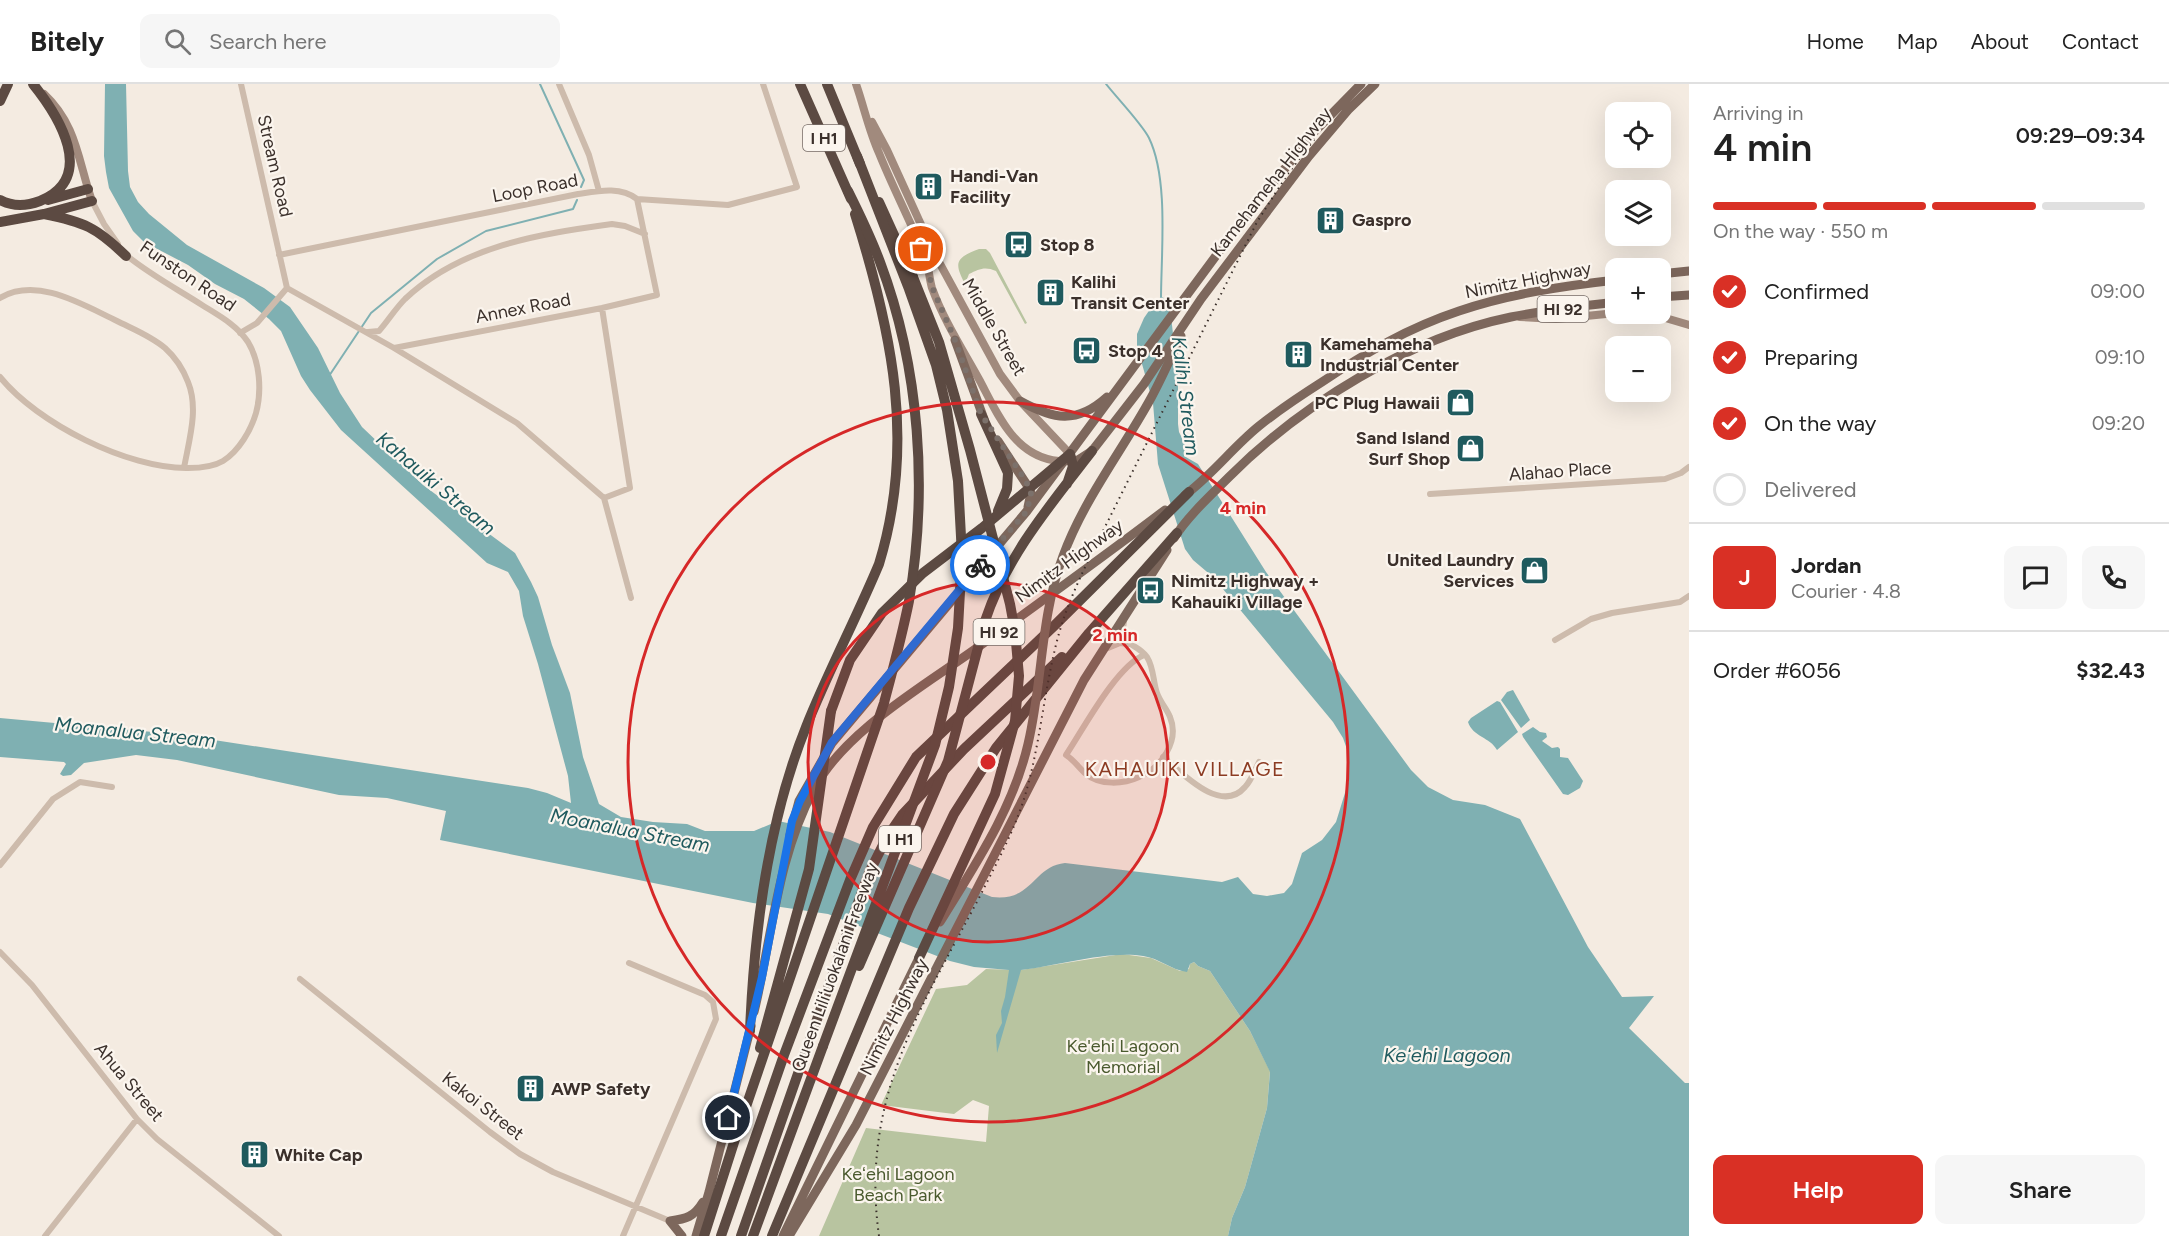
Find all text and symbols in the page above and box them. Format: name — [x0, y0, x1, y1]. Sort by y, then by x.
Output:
search box — [140, 14, 560, 68]
text: Bitely — [30, 24, 104, 58]
icon: search — [161, 25, 194, 58]
text: Search here — [209, 28, 327, 55]
text: Home — [1807, 29, 1864, 54]
text: Map — [1897, 29, 1938, 54]
text: About — [1971, 29, 2029, 54]
text: Contact — [2062, 29, 2139, 54]
text: Arriving in — [1713, 101, 1803, 125]
street label: Kamehameha Highway — [1206, 102, 1337, 261]
map controls — [1605, 102, 1671, 402]
button: locate — [1605, 102, 1671, 168]
street label: Stream Road — [253, 113, 297, 219]
text: 09:29–09:34 — [2016, 122, 2145, 149]
text: 4 min — [1713, 124, 1812, 171]
road number: I H1 — [803, 125, 845, 151]
place label: Handi-Van Facility — [950, 165, 1038, 208]
street label: Loop Road — [490, 169, 580, 207]
building icon: Handi-Van Facility — [913, 170, 945, 202]
button: layers — [1605, 180, 1671, 246]
building icon: Gaspro — [1315, 204, 1347, 236]
place label: Gaspro — [1352, 209, 1411, 231]
text: On the way · 550 m — [1713, 219, 1888, 243]
pin — [895, 223, 946, 274]
bus stop icon: Stop 8 — [1003, 229, 1035, 261]
icon: bag — [904, 232, 937, 265]
place label: Stop 8 — [1040, 234, 1095, 256]
street label: Funston Road — [136, 236, 240, 316]
street label: Nimitz Highway — [1463, 257, 1594, 303]
button: + — [1605, 258, 1671, 324]
place label: Kalihi Transit Center — [1071, 271, 1189, 314]
street label: Middle Street — [957, 274, 1031, 380]
icon: check — [1713, 275, 1746, 308]
building icon: Kalihi Transit Center — [1034, 276, 1066, 308]
text: Confirmed — [1764, 278, 1869, 305]
text: 09:00 — [2090, 279, 2145, 303]
street label: Annex Road — [474, 288, 572, 328]
road number: HI 92 — [1538, 296, 1588, 322]
place label: Kamehameha Industrial Center — [1320, 333, 1459, 376]
bus stop icon: Stop 4 — [1071, 335, 1103, 367]
water label: Kalihi Stream — [1167, 335, 1205, 457]
button: − — [1605, 336, 1671, 402]
building icon: Kamehameha Industrial Center — [1283, 338, 1315, 370]
place label: Stop 4 — [1108, 340, 1163, 362]
icon: check — [1713, 341, 1746, 374]
text: Preparing — [1764, 344, 1858, 371]
text: 09:10 — [2095, 345, 2145, 369]
shop icon: PC Plug Hawaii — [1445, 387, 1477, 419]
place label: PC Plug Hawaii — [1315, 392, 1440, 414]
icon: check — [1713, 407, 1746, 440]
text: On the way — [1764, 410, 1876, 437]
text: 09:20 — [2092, 411, 2145, 435]
water label: Kahauiki Stream — [371, 426, 501, 540]
place label: Sand Island Surf Shop — [1356, 427, 1450, 470]
shop icon: Sand Island Surf Shop — [1455, 432, 1487, 464]
street label: Alahao Place — [1508, 456, 1612, 486]
text: Delivered — [1764, 476, 1857, 503]
text: 4 min — [1220, 497, 1266, 519]
street label: Nimitz Highway — [1011, 514, 1128, 608]
courier — [950, 535, 1010, 595]
button: chat — [2004, 546, 2067, 609]
button: phone — [2082, 546, 2145, 609]
icon: bike — [964, 549, 997, 582]
place label: United Laundry Services — [1387, 549, 1515, 592]
text: Jordan — [1791, 552, 1862, 579]
shop icon: United Laundry Services — [1519, 554, 1551, 586]
text: J — [1738, 564, 1751, 591]
place label: Nimitz Highway + Kahauiki Village — [1171, 570, 1319, 613]
bus stop icon: Nimitz Highway + Kahauiki Village — [1134, 575, 1166, 607]
text: Courier · 4.8 — [1791, 579, 1901, 603]
road number: HI 92 — [974, 619, 1024, 645]
text: 2 min — [1092, 624, 1138, 646]
text: Order #6056 — [1713, 657, 1841, 684]
text: $32.43 — [2076, 657, 2145, 684]
water label: Moanalua Stream — [53, 712, 217, 752]
centre of rings — [978, 752, 998, 772]
district label: KAHAUIKI VILLAGE — [1085, 757, 1285, 781]
water label: Moanalua Stream — [548, 803, 712, 857]
road number: I H1 — [879, 826, 921, 852]
street label: Queen Liliʻuokalani Freeway — [787, 859, 883, 1075]
street label: Nimitz Highway — [855, 954, 933, 1079]
park label: Ke'ehi Lagoon Memorial — [1067, 1035, 1179, 1078]
street label: Ahua Street — [90, 1038, 168, 1126]
water label: Keʻehi Lagoon — [1383, 1043, 1511, 1067]
street label: Kakoi Street — [438, 1067, 529, 1145]
building icon: AWP Safety — [514, 1073, 546, 1105]
place label: AWP Safety — [551, 1078, 651, 1100]
pin — [702, 1092, 753, 1143]
icon: home — [711, 1101, 744, 1134]
building icon: White Cap — [238, 1139, 270, 1171]
place label: White Cap — [275, 1144, 363, 1166]
button: Help — [1713, 1155, 1923, 1224]
button: Share — [1935, 1155, 2145, 1224]
park label: Keʻehi Lagoon Beach Park — [841, 1163, 955, 1206]

